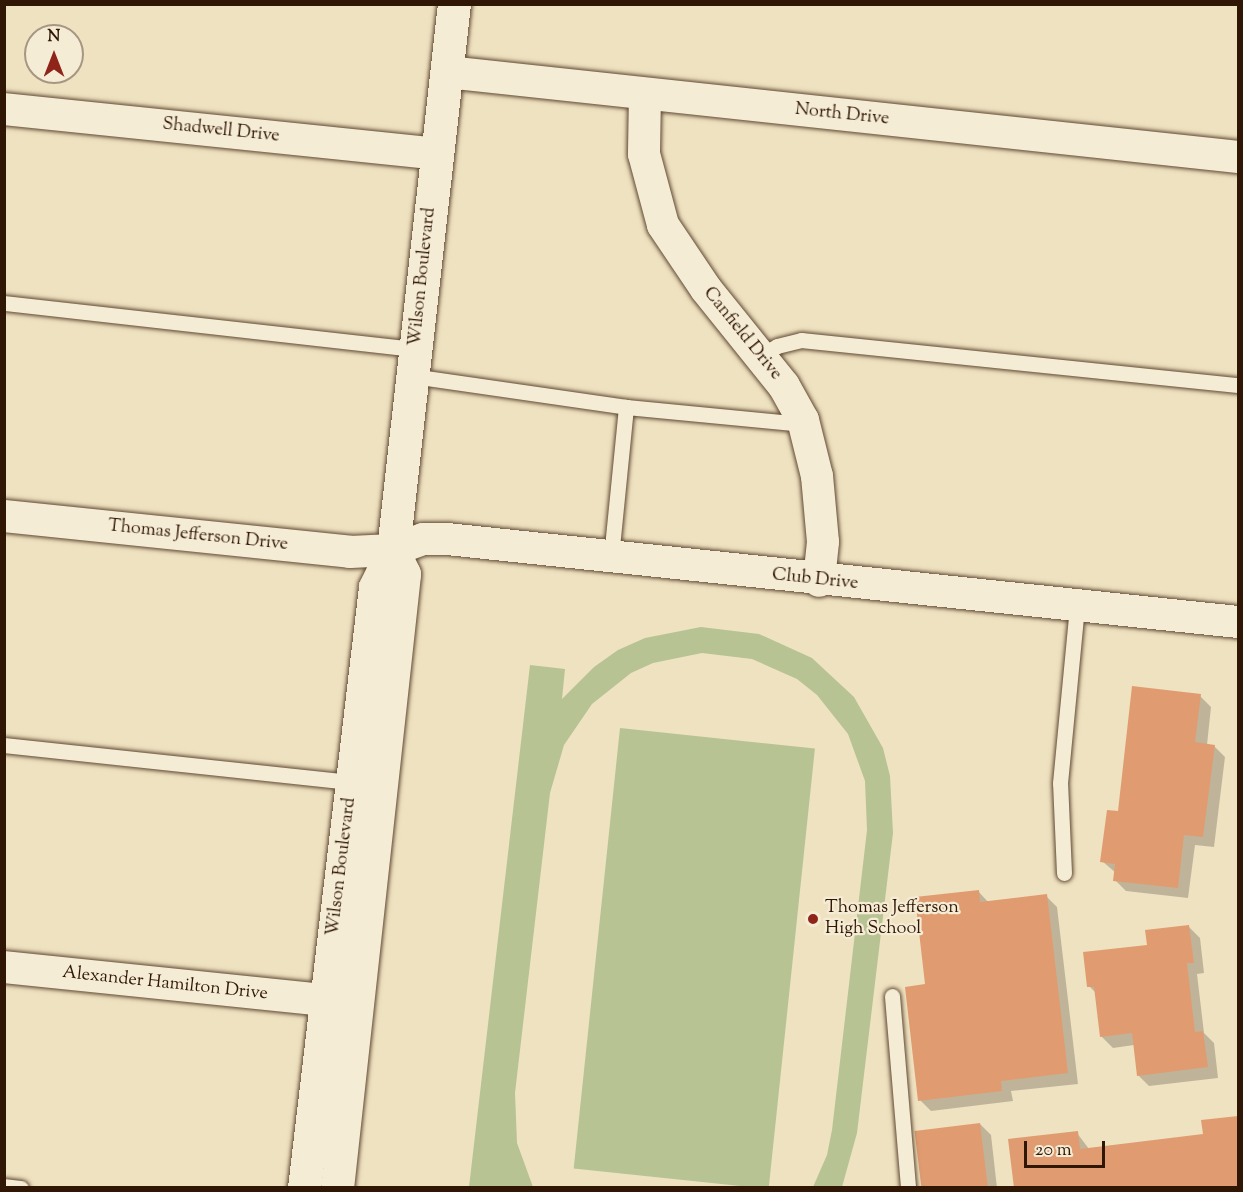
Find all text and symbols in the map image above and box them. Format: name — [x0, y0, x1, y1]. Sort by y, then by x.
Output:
north arrow — [24, 24, 84, 84]
text: N — [48, 26, 60, 49]
street label: North Drive — [794, 99, 890, 131]
street label: Shadwell Drive — [161, 114, 281, 148]
street label: Wilson Boulevard — [405, 207, 441, 347]
street label: Canfield Drive — [698, 283, 786, 385]
street label: Thomas Jefferson Drive — [107, 516, 289, 556]
street label: Club Drive — [771, 565, 859, 595]
street label: Wilson Boulevard — [323, 797, 361, 937]
place label: Thomas Jefferson High School — [825, 898, 959, 940]
marker: Thomas Jefferson High School — [806, 912, 820, 926]
street label: Alexander Hamilton Drive — [61, 962, 269, 1006]
scale bar — [1027, 1129, 1108, 1167]
text: 20 m — [1035, 1138, 1072, 1164]

